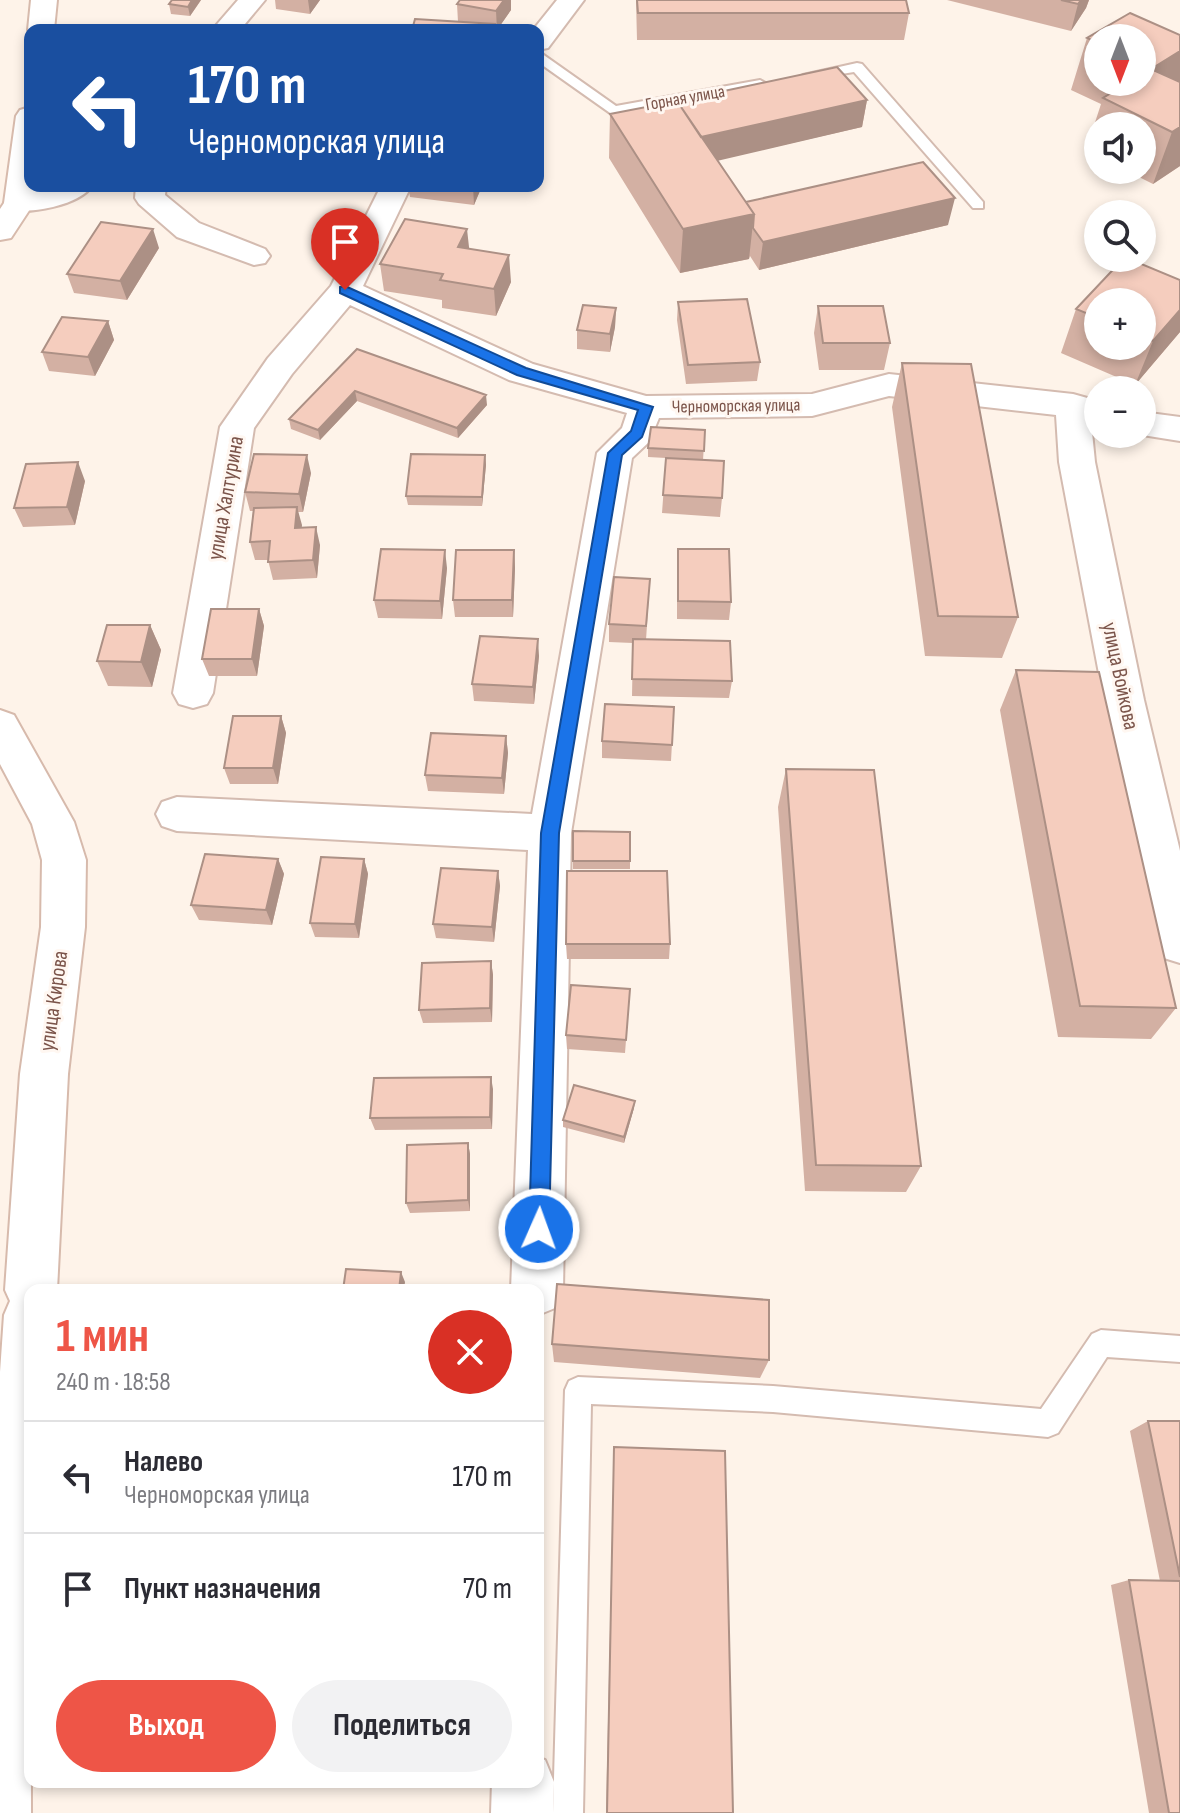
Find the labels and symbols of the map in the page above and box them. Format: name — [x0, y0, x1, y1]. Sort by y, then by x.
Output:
north arrow — [1084, 24, 1156, 96]
street label: Горная улица — [644, 81, 726, 115]
pin — [311, 208, 379, 290]
street label: Черноморская улица — [672, 394, 800, 418]
street label: улица Халтурина — [202, 434, 250, 562]
street label: улица Войкова — [1095, 620, 1145, 732]
street label: улица Кирова — [34, 949, 74, 1053]
position arrow — [497, 1187, 581, 1271]

